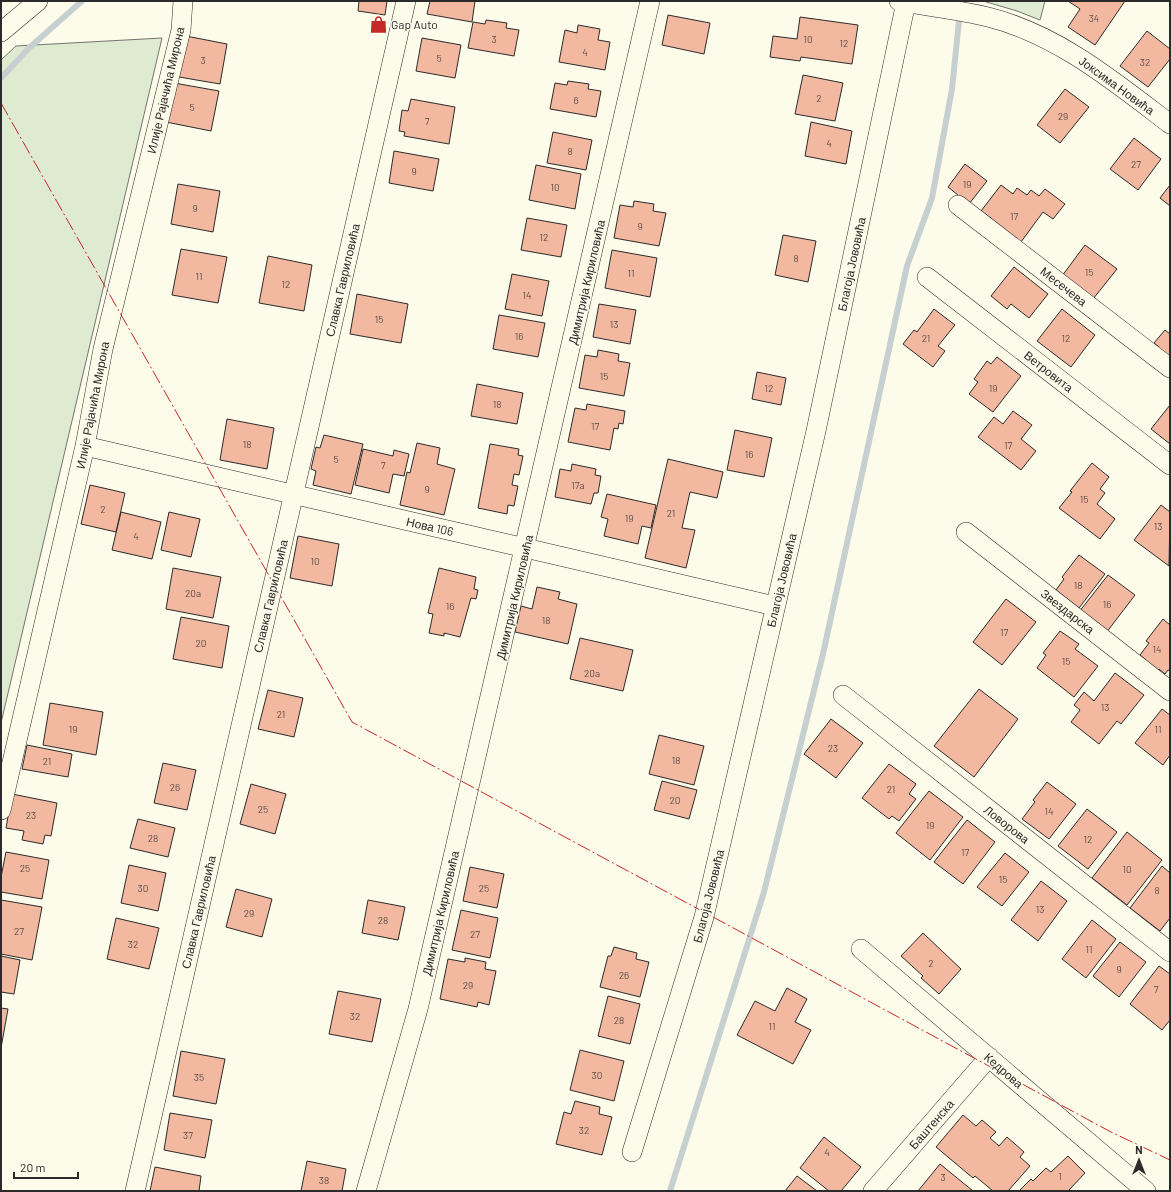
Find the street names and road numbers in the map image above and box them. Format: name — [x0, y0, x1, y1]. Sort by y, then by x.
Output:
street label: Илије Рајачића Мирона — [144, 25, 187, 155]
street label: Јоксима Новића — [1077, 53, 1158, 117]
street label: Благоја Јововића — [834, 215, 869, 313]
street label: Димитрија Кириловића — [565, 218, 608, 346]
street label: Славка Гавриловића — [322, 222, 363, 338]
street label: Месечева — [1038, 264, 1090, 309]
street label: Илије Рајачића Мирона — [73, 340, 112, 470]
street label: Ветровита — [1021, 348, 1077, 395]
street label: Нова 106 — [405, 514, 455, 538]
street label: Благоја Јововића — [763, 531, 800, 629]
street label: Димитрија Кириловића — [493, 533, 536, 661]
street label: Славка Гавриловића — [250, 538, 291, 654]
street label: Звездарска — [1038, 586, 1098, 637]
street label: Ловорова — [981, 802, 1033, 847]
street label: Благоја Јововића — [690, 847, 727, 944]
street label: Димитрија Кириловића — [419, 849, 462, 977]
street label: Славка Гавриловића — [178, 854, 219, 970]
street label: Кедрова — [981, 1049, 1026, 1092]
street label: Баштенска — [906, 1096, 957, 1152]

